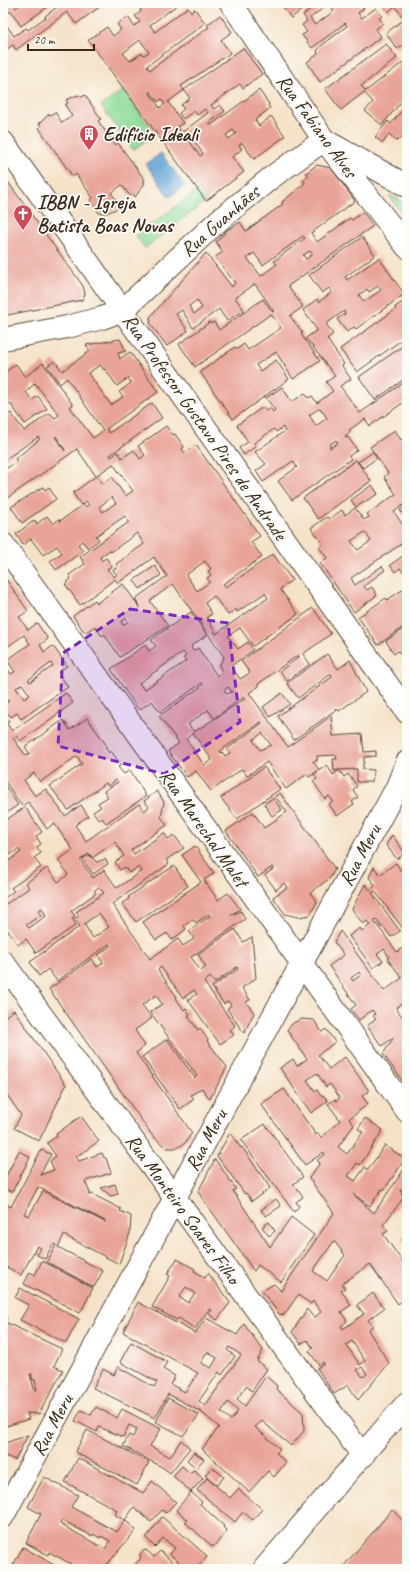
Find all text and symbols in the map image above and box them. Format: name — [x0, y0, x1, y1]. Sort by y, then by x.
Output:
scale bar — [28, 26, 94, 52]
text: 20 m — [34, 32, 56, 48]
street label: Rua Fabiano Alves — [271, 69, 364, 184]
place label: Edifício Ideali — [103, 122, 201, 147]
building icon: Edifício Ideali — [78, 123, 100, 151]
street label: Rua Guanhães — [175, 178, 266, 262]
place label: IBBN - Igreja Batista Boas Novas — [37, 190, 175, 238]
church icon: IBBN - Igreja Batista Boas Novas — [12, 203, 34, 231]
street label: Rua Professor Gustavo Pires de Andrade — [117, 309, 294, 546]
street label: Rua Marechal Malet — [154, 764, 256, 895]
street label: Rua Meru — [333, 819, 387, 890]
street label: Rua Meru — [179, 1104, 233, 1175]
street label: Rua Monteiro Soares Filho — [120, 1129, 247, 1291]
street label: Rua Meru — [25, 1389, 79, 1460]

